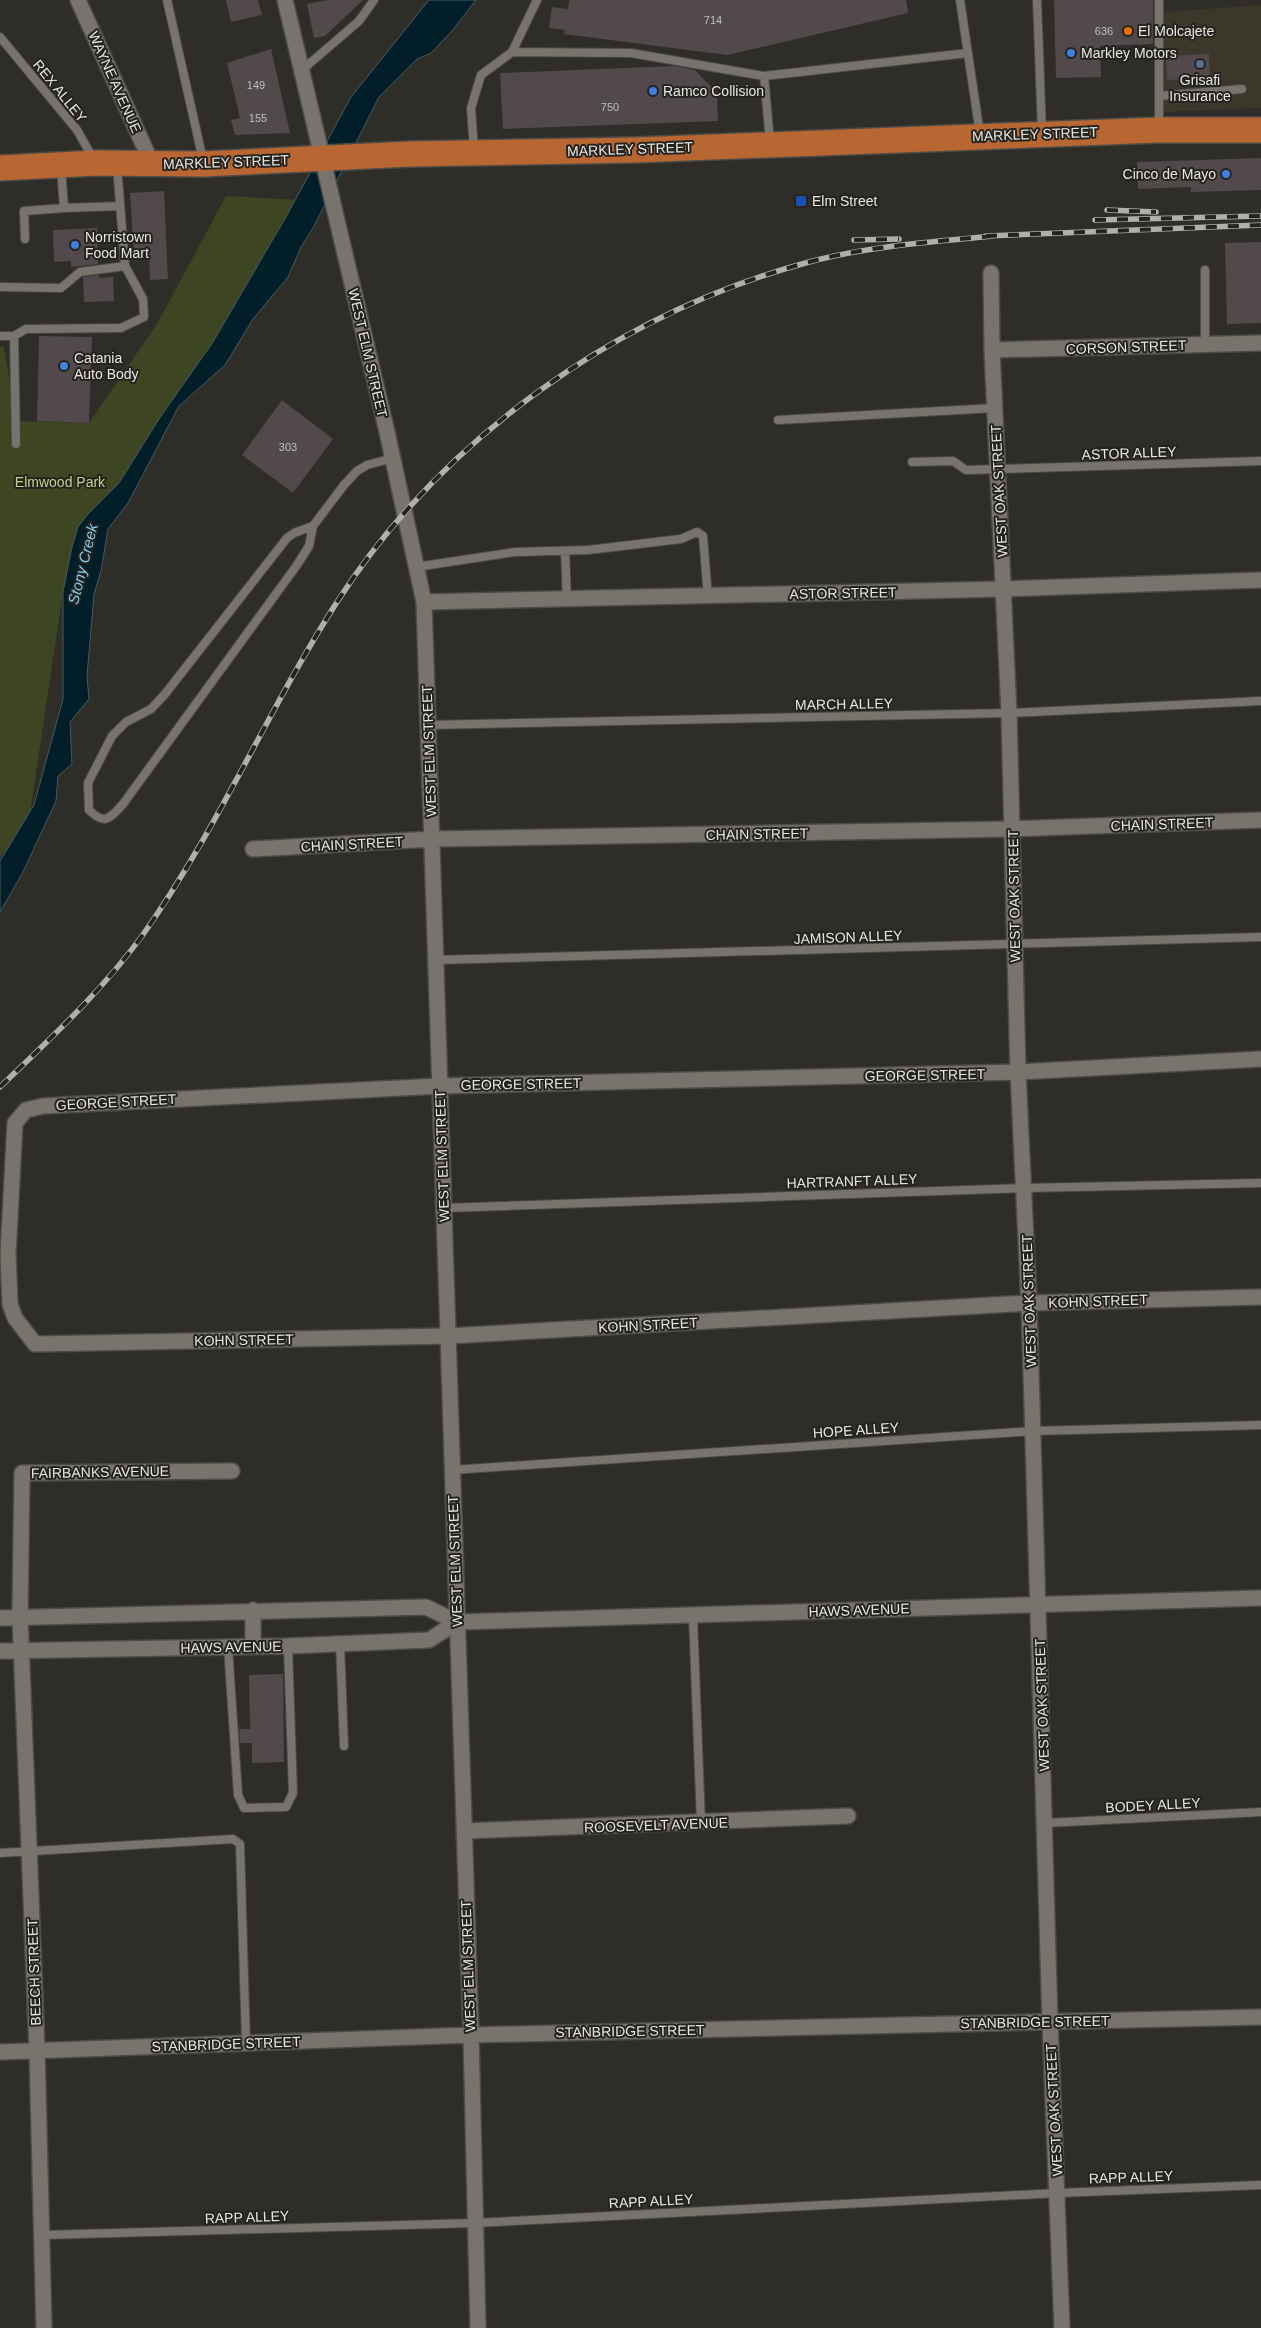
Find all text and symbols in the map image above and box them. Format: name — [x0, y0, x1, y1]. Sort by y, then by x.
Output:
house number: 714 — [704, 14, 722, 26]
place label: El Molcajete — [1138, 23, 1214, 39]
house number: 636 — [1095, 25, 1113, 37]
marker: El Molcajete — [1122, 25, 1134, 37]
street label: WAYNE AVENUE — [85, 29, 145, 135]
place label: Markley Motors — [1081, 45, 1177, 61]
marker: Markley Motors — [1065, 47, 1077, 59]
street label: REX ALLEY — [30, 57, 90, 126]
marker: Grisafi Insurance — [1194, 58, 1206, 70]
place label: Grisafi Insurance — [1169, 72, 1231, 104]
house number: 149 — [247, 79, 265, 91]
place label: Ramco Collision — [663, 83, 764, 99]
marker: Ramco Collision — [647, 85, 659, 97]
house number: 750 — [601, 101, 619, 113]
house number: 155 — [249, 112, 267, 124]
street label: MARKLEY STREET — [972, 124, 1099, 144]
street label: MARKLEY STREET — [567, 139, 694, 159]
street label: MARKLEY STREET — [163, 152, 290, 172]
place label: Cinco de Mayo — [1123, 166, 1216, 182]
marker: Cinco de Mayo — [1220, 168, 1232, 180]
place label: Elm Street — [812, 193, 877, 209]
marker: Elm Street — [794, 194, 808, 208]
place label: Norristown Food Mart — [85, 229, 152, 261]
marker: Norristown Food Mart — [69, 239, 81, 251]
street label: WEST ELM STREET — [345, 287, 391, 420]
street label: CORSON STREET — [1065, 337, 1187, 357]
place label: Catania Auto Body — [74, 350, 139, 382]
marker: Catania Auto Body — [58, 360, 70, 372]
street label: WEST OAK STREET — [988, 424, 1010, 558]
house number: 303 — [279, 441, 297, 453]
street label: ASTOR ALLEY — [1081, 443, 1177, 463]
park label: Elmwood Park — [15, 474, 106, 490]
water label: Stony Creek — [64, 520, 101, 606]
street label: ASTOR STREET — [789, 584, 897, 602]
street label: WEST ELM STREET — [419, 684, 439, 817]
street label: MARCH ALLEY — [795, 695, 894, 713]
street label: CHAIN STREET — [1110, 814, 1214, 834]
street label: CHAIN STREET — [706, 825, 809, 843]
street label: WEST OAK STREET — [1005, 829, 1023, 963]
street label: CHAIN STREET — [300, 833, 404, 855]
street label: JAMISON ALLEY — [793, 927, 903, 947]
street label: GEORGE STREET — [865, 1066, 986, 1084]
street label: GEORGE STREET — [461, 1075, 582, 1093]
street label: WEST ELM STREET — [432, 1089, 452, 1222]
street label: GEORGE STREET — [55, 1091, 177, 1113]
street label: HARTRANFT ALLEY — [786, 1171, 918, 1191]
street label: WEST OAK STREET — [1019, 1234, 1039, 1368]
street label: KOHN STREET — [1048, 1291, 1148, 1311]
street label: KOHN STREET — [598, 1314, 699, 1336]
street label: KOHN STREET — [194, 1331, 294, 1349]
street label: HOPE ALLEY — [812, 1419, 900, 1441]
street label: FAIRBANKS AVENUE — [31, 1463, 169, 1481]
street label: WEST ELM STREET — [445, 1494, 465, 1627]
street label: HAWS AVENUE — [808, 1600, 910, 1620]
street label: HAWS AVENUE — [180, 1638, 282, 1656]
street label: WEST OAK STREET — [1032, 1638, 1052, 1772]
street label: BODEY ALLEY — [1105, 1794, 1202, 1815]
street label: ROOSEVELT AVENUE — [584, 1814, 728, 1836]
street label: WEST ELM STREET — [458, 1899, 478, 2032]
street label: BEECH STREET — [24, 1918, 44, 2026]
street label: STANBRIDGE STREET — [960, 2013, 1110, 2031]
street label: STANBRIDGE STREET — [555, 2022, 705, 2040]
street label: STANBRIDGE STREET — [151, 2033, 301, 2055]
street label: WEST OAK STREET — [1043, 2043, 1065, 2177]
street label: RAPP ALLEY — [1088, 2168, 1174, 2186]
street label: RAPP ALLEY — [608, 2191, 694, 2211]
street label: RAPP ALLEY — [204, 2208, 290, 2226]

